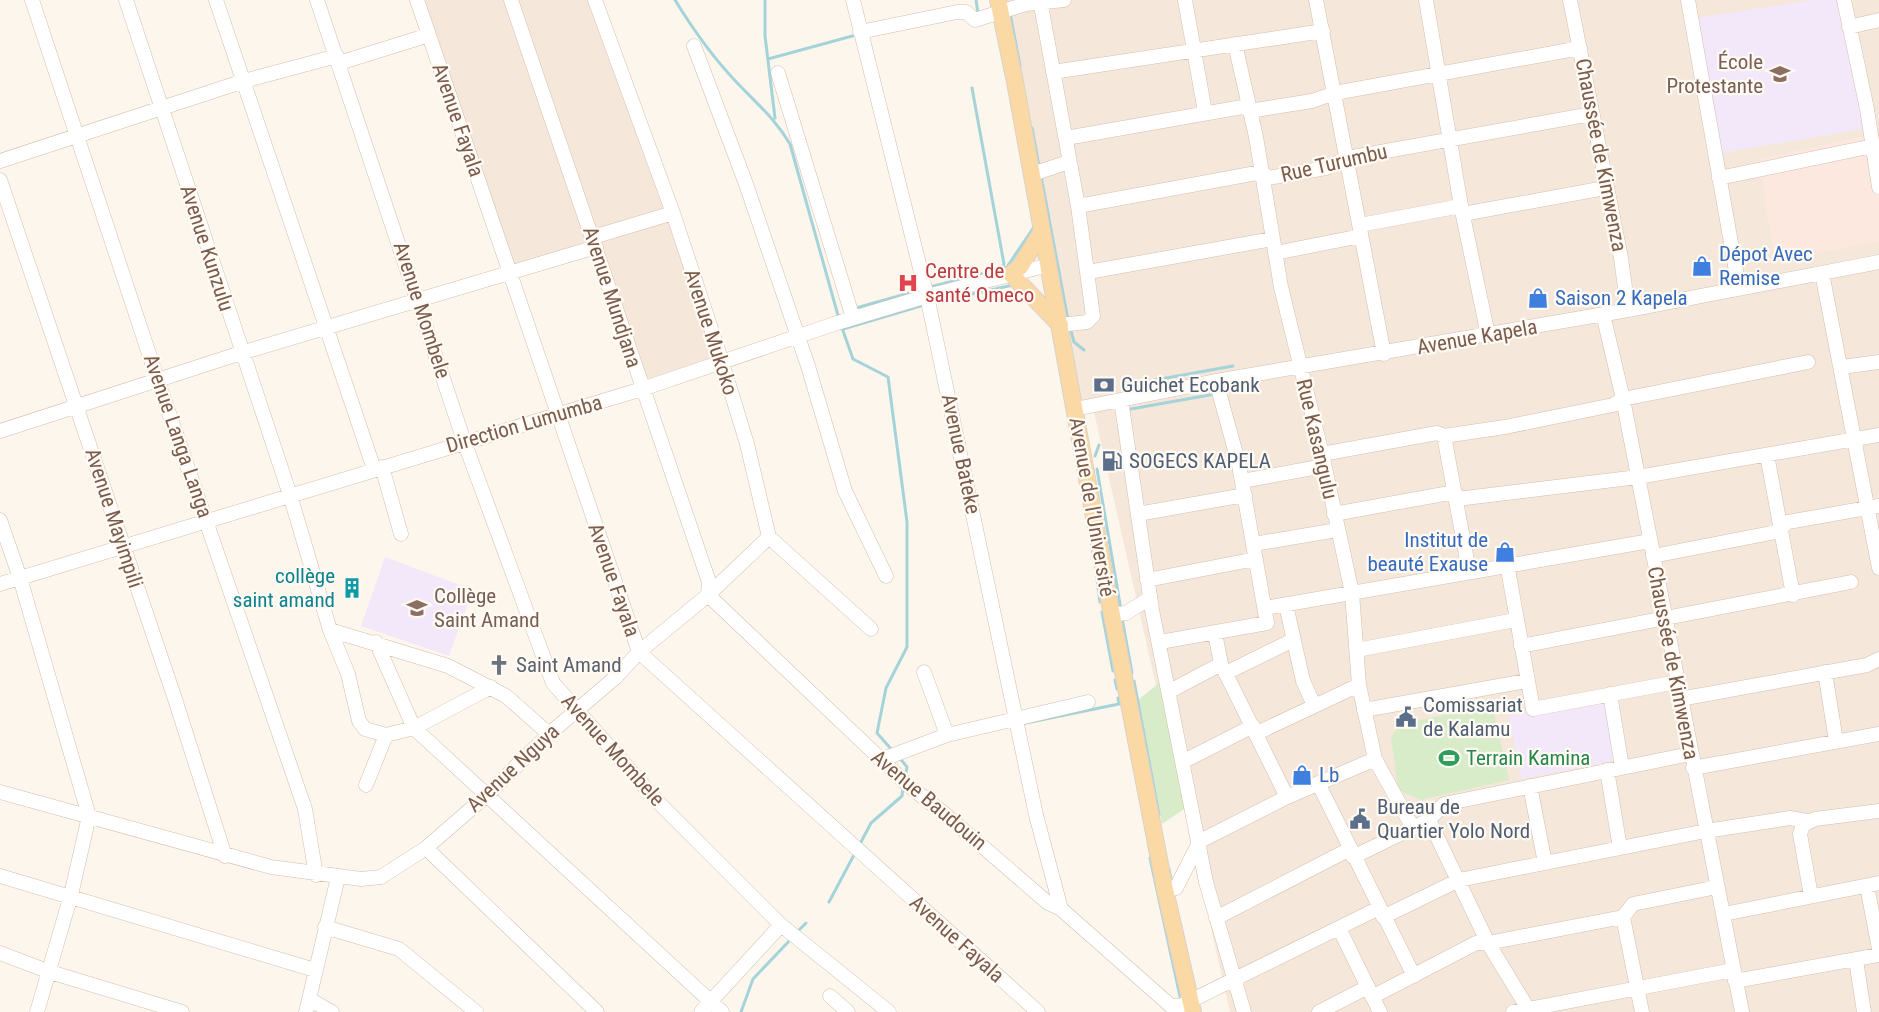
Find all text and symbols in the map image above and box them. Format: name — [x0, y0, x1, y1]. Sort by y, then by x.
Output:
place label: École Protestante — [1666, 50, 1763, 98]
street label: Chaussée de Kimwenza — [1571, 56, 1631, 254]
street label: Avenue Fayala — [427, 60, 489, 180]
school or university icon: École Protestante — [1768, 62, 1792, 86]
street label: Rue Turumbu — [1278, 139, 1390, 187]
street label: Avenue Kunzulu — [175, 182, 239, 314]
street label: Avenue Mundjana — [578, 223, 646, 371]
street label: Avenue Mombele — [389, 239, 455, 382]
place label: Dépot Avec Remise — [1719, 242, 1813, 290]
shop icon: Dépot Avec Remise — [1690, 254, 1714, 278]
place label: Centre de santé Omeco — [925, 259, 1034, 307]
street label: Avenue Mukoko — [679, 266, 743, 398]
hospital icon: Centre de santé Omeco — [896, 271, 920, 295]
shop icon: Saison 2 Kapela — [1526, 286, 1550, 310]
place label: Saison 2 Kapela — [1555, 286, 1688, 310]
street label: Avenue Kapela — [1415, 315, 1539, 359]
street label: Avenue Langa Langa — [139, 351, 217, 521]
bank icon: Guichet Ecobank — [1092, 373, 1116, 397]
place label: Guichet Ecobank — [1121, 373, 1260, 397]
street label: Rue Kasangulu — [1291, 376, 1343, 502]
street label: Direction Lumumba — [443, 390, 605, 458]
street label: Avenue Bateke — [937, 392, 985, 516]
street label: Avenue de l’Université — [1064, 415, 1120, 599]
street label: Avenue Mayimpili — [80, 445, 148, 591]
fuel station icon: SOGECS KAPELA — [1100, 449, 1124, 473]
place label: SOGECS KAPELA — [1129, 449, 1271, 473]
street label: Avenue Fayala — [583, 520, 645, 640]
place label: Institut de beauté Exause — [1367, 528, 1488, 576]
shop icon: Institut de beauté Exause — [1493, 540, 1517, 564]
place label: collège saint amand — [233, 564, 335, 612]
street label: Chaussée de Kimwenza — [1643, 564, 1703, 762]
building icon: collège saint amand — [340, 576, 364, 600]
place label: Collège Saint Amand — [434, 584, 540, 632]
school or university icon: Collège Saint Amand — [405, 596, 429, 620]
church icon: Saint Amand — [487, 653, 511, 677]
place label: Saint Amand — [516, 653, 622, 677]
street label: Avenue Mombele — [556, 689, 670, 811]
place label: Comissariat de Kalamu — [1423, 693, 1523, 741]
public building icon: Comissariat de Kalamu — [1394, 705, 1418, 729]
street label: Avenue Nguya — [462, 719, 564, 817]
street label: Avenue Baudouin — [866, 745, 992, 855]
sports icon: Terrain Kamina — [1437, 746, 1461, 770]
place label: Terrain Kamina — [1466, 746, 1590, 770]
shop icon: Lb — [1290, 763, 1314, 787]
place label: Lb — [1319, 763, 1339, 787]
place label: Bureau de Quartier Yolo Nord — [1377, 795, 1530, 843]
public building icon: Bureau de Quartier Yolo Nord — [1348, 807, 1372, 831]
street label: Avenue Fayala — [905, 890, 1009, 988]

